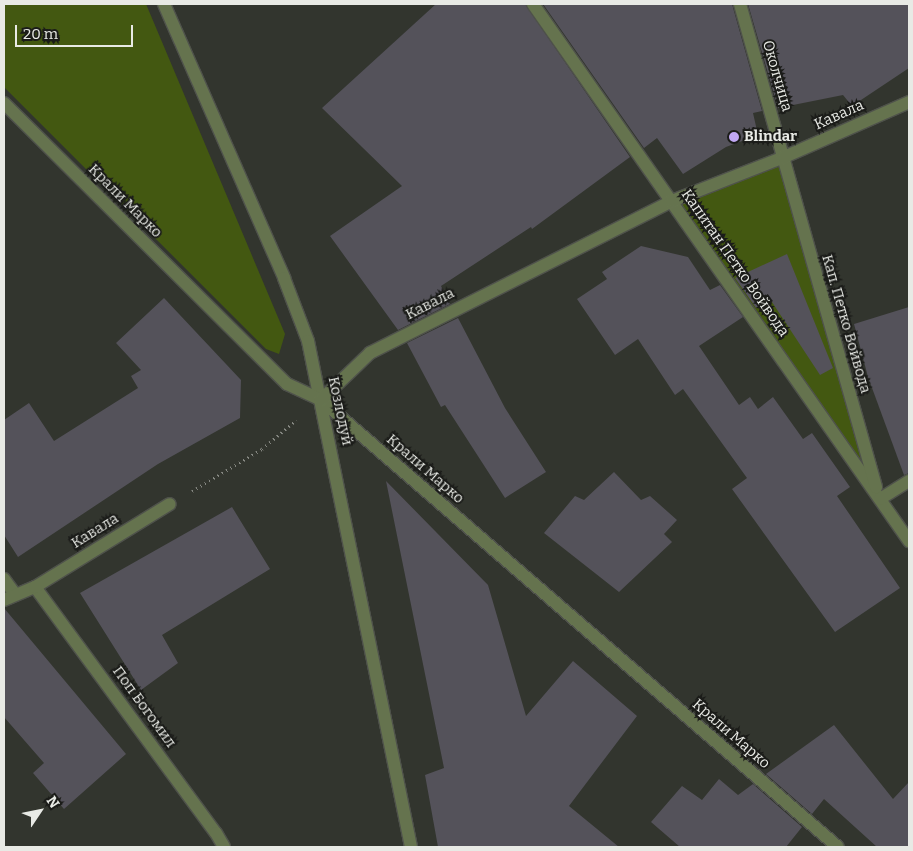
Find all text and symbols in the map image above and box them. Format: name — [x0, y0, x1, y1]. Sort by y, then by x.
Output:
scale bar — [18, 15, 135, 47]
text: 20 m — [23, 25, 58, 43]
street label: Околчица — [758, 38, 796, 114]
street label: Кавала — [811, 96, 867, 134]
place label: Blindar — [744, 128, 797, 146]
marker: Blindar — [728, 131, 740, 143]
street label: Крали Марко — [84, 160, 166, 242]
street label: Капитан Петко Войвода — [677, 186, 793, 340]
street label: Кап. Петко Войвода — [818, 253, 874, 395]
street label: Кавала — [403, 284, 457, 324]
street label: Козлодуй — [324, 375, 356, 447]
street label: Крали Марко — [383, 430, 467, 508]
street label: Кавала — [68, 510, 122, 552]
street label: Поп Богомил — [108, 663, 180, 751]
street label: Крали Марко — [689, 695, 773, 773]
north arrow — [15, 786, 65, 836]
text: N — [43, 793, 63, 812]

